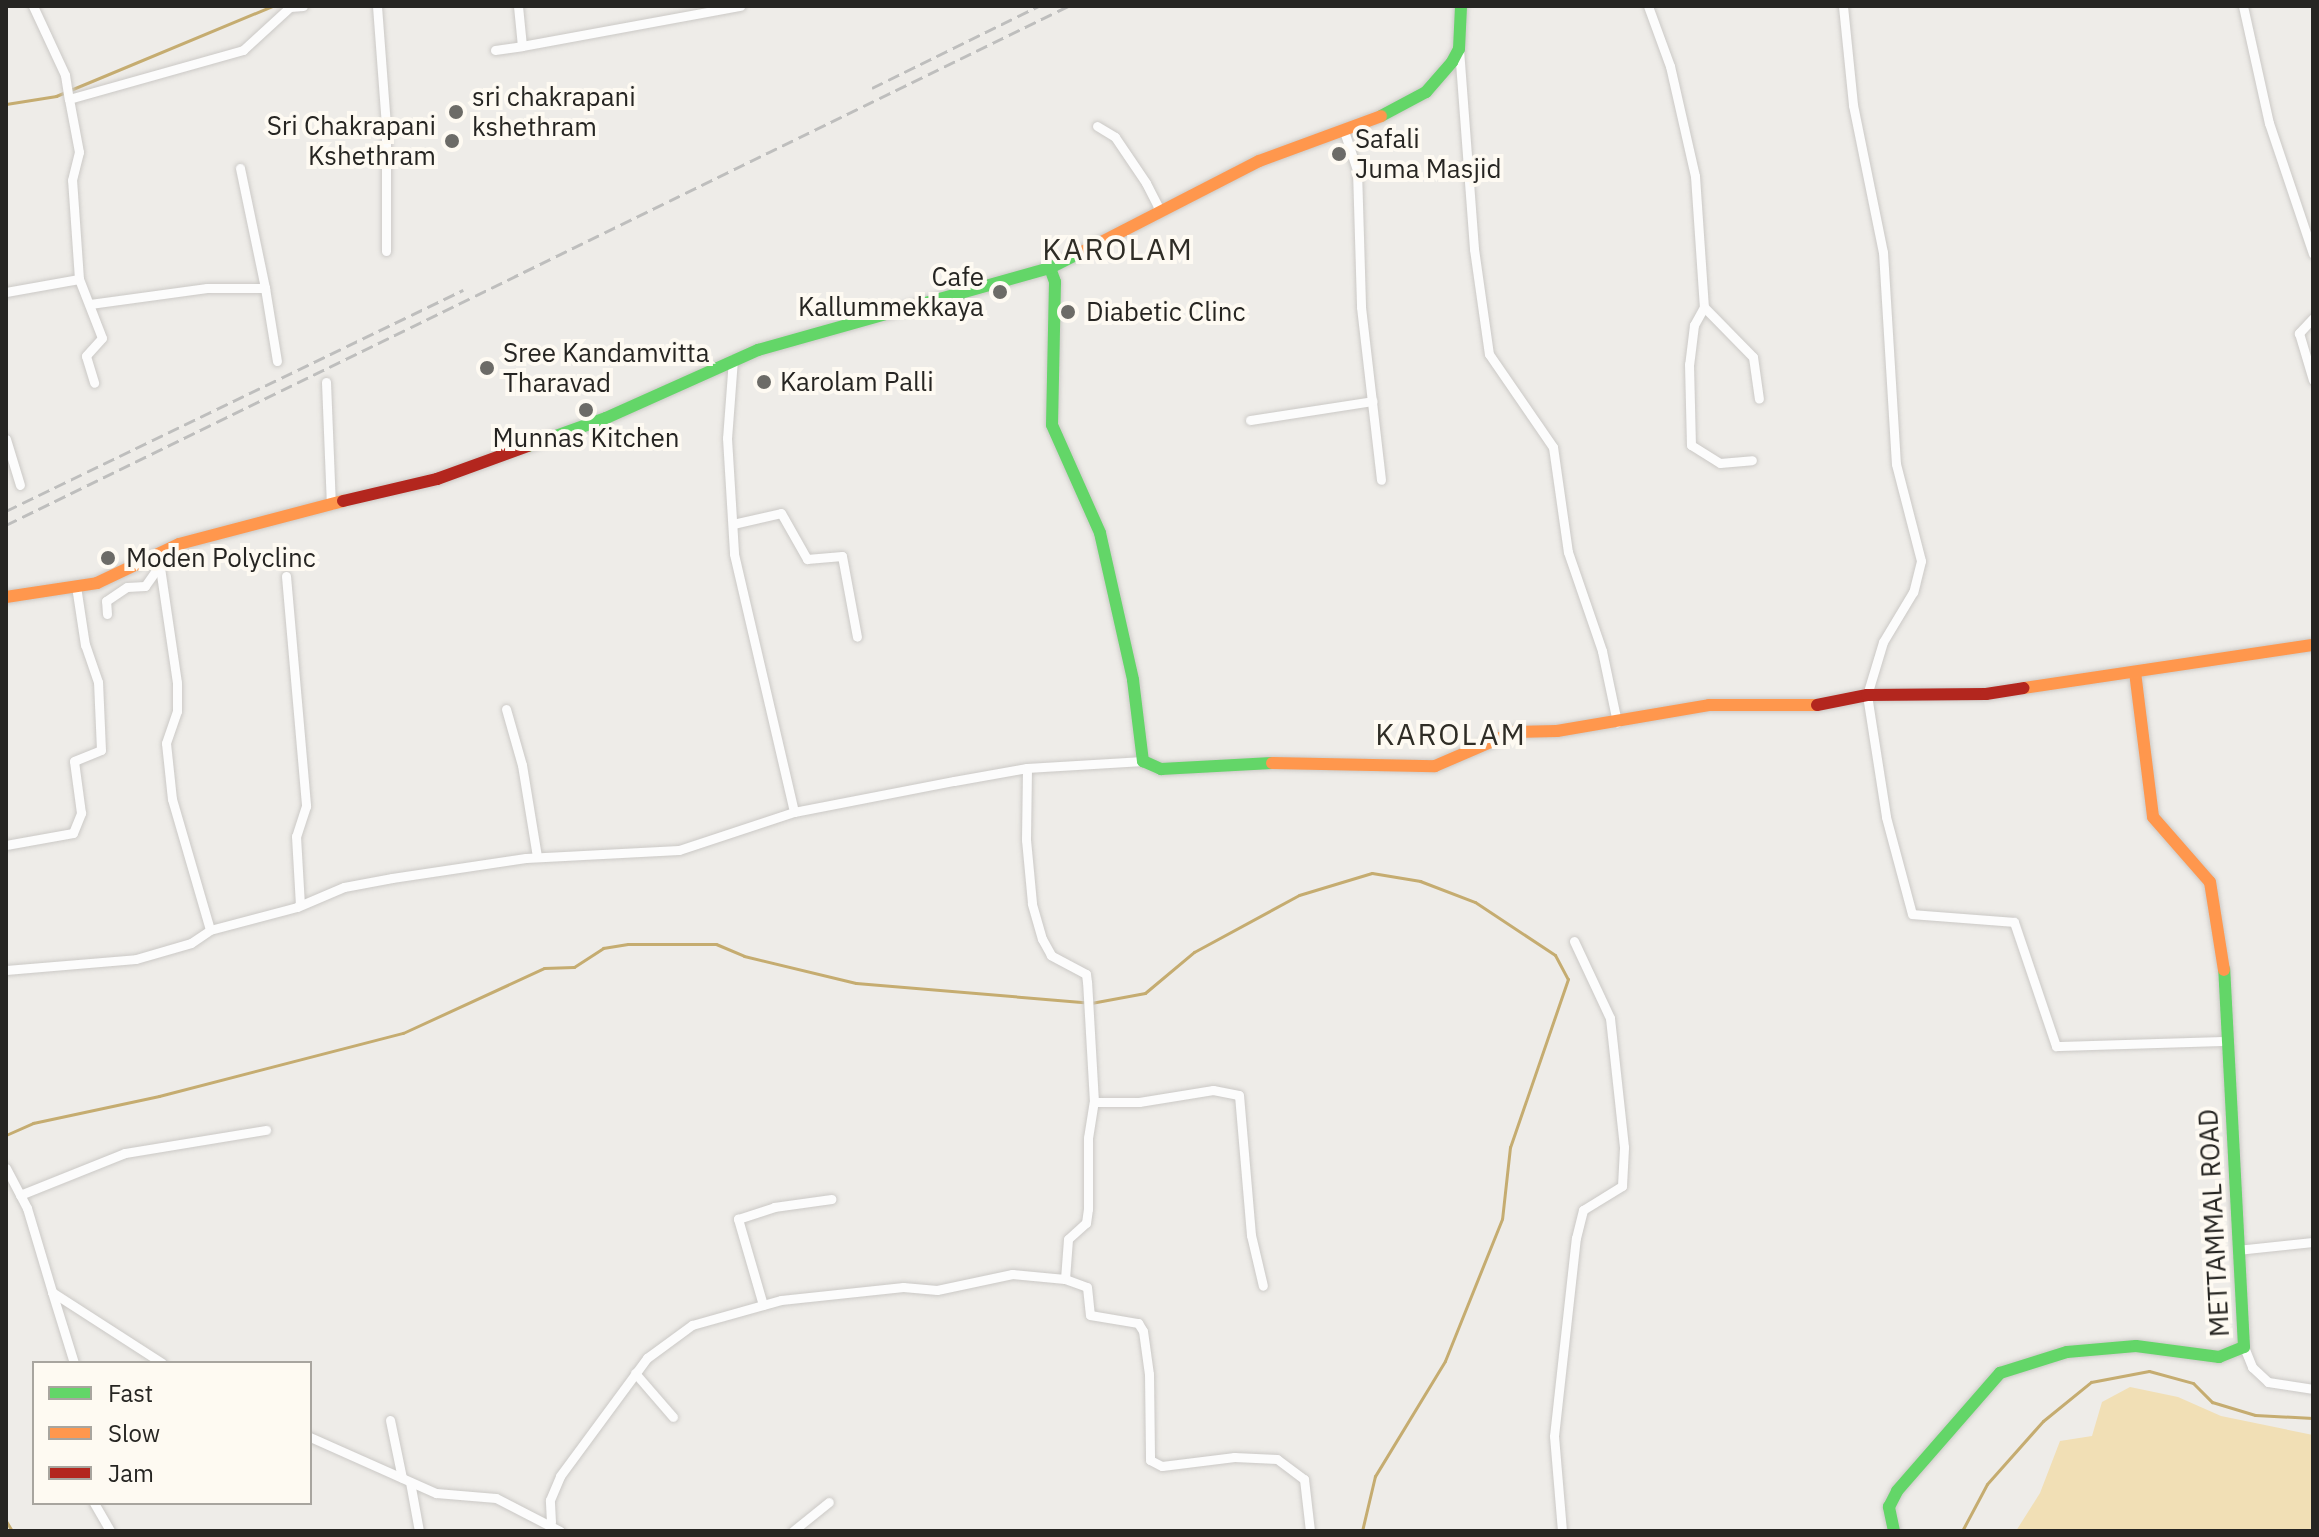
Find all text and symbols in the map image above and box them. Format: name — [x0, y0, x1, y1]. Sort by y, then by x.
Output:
place label: sri chakrapani kshethram — [472, 81, 636, 142]
marker: sri chakrapani kshethram — [447, 103, 465, 121]
place label: Sri Chakrapani Kshethram — [267, 110, 436, 172]
place label: Safali Juma Masjid — [1355, 123, 1501, 184]
marker: Sri Chakrapani Kshethram — [443, 132, 461, 150]
marker: Safali Juma Masjid — [1330, 145, 1348, 163]
district label: KAROLAM — [1042, 231, 1194, 267]
place label: Cafe Kallummekkaya — [798, 261, 984, 322]
marker: Cafe Kallummekkaya — [991, 283, 1009, 301]
place label: Diabetic Clinc — [1086, 296, 1246, 328]
marker: Diabetic Clinc — [1057, 301, 1079, 323]
place label: Sree Kandamvitta Tharavad — [503, 337, 710, 398]
marker: Sree Kandamvitta Tharavad — [478, 359, 496, 377]
place label: Karolam Palli — [780, 366, 934, 398]
marker: Karolam Palli — [755, 373, 773, 391]
marker: Munnas Kitchen — [577, 401, 595, 419]
place label: Munnas Kitchen — [493, 422, 679, 454]
place label: Moden Polyclinc — [126, 542, 316, 574]
marker: Moden Polyclinc — [97, 547, 119, 569]
district label: KAROLAM — [1375, 716, 1527, 752]
street label: METTAMMAL ROAD — [2192, 1108, 2236, 1338]
legend — [32, 1361, 312, 1505]
text: Fast — [108, 1377, 153, 1409]
text: Slow — [108, 1417, 160, 1449]
text: Jam — [108, 1457, 154, 1489]

